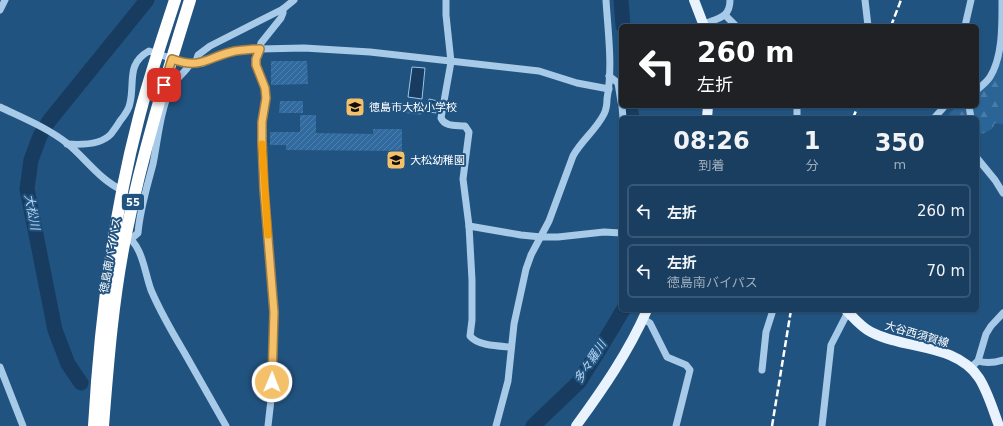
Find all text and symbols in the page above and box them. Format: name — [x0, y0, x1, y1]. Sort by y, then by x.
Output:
text: 260 m — [697, 36, 794, 69]
icon: left — [631, 40, 683, 92]
pin — [147, 68, 181, 102]
icon: arrive — [153, 74, 175, 96]
text: 左折 — [697, 74, 733, 95]
school or university icon: 徳島市大松小学校 — [344, 96, 366, 118]
place label: 徳島市大松小学校 — [369, 101, 457, 114]
text: 08:26 — [673, 127, 750, 155]
text: 1 — [804, 127, 820, 155]
text: 350 — [875, 129, 925, 157]
school or university icon: 大松幼稚園 — [385, 149, 407, 171]
place label: 大松幼稚園 — [410, 154, 465, 167]
text: m — [893, 157, 906, 172]
text: 到着 — [698, 158, 724, 173]
text: 分 — [806, 158, 819, 173]
water label: 大松川 — [22, 193, 43, 233]
road number: 55 — [122, 194, 144, 210]
icon: left — [633, 200, 655, 222]
text: 260 m — [917, 202, 965, 220]
text: 左折 — [667, 204, 697, 222]
street label: 徳島南バイパス — [97, 216, 124, 294]
text: 左折 — [667, 254, 697, 272]
icon: left — [633, 260, 655, 282]
text: 70 m — [927, 262, 965, 280]
text: 徳島南バイパス — [667, 275, 758, 290]
street label: 大谷西須賀線 — [883, 319, 950, 350]
water label: 多々羅川 — [571, 336, 610, 386]
position arrow — [251, 361, 293, 403]

